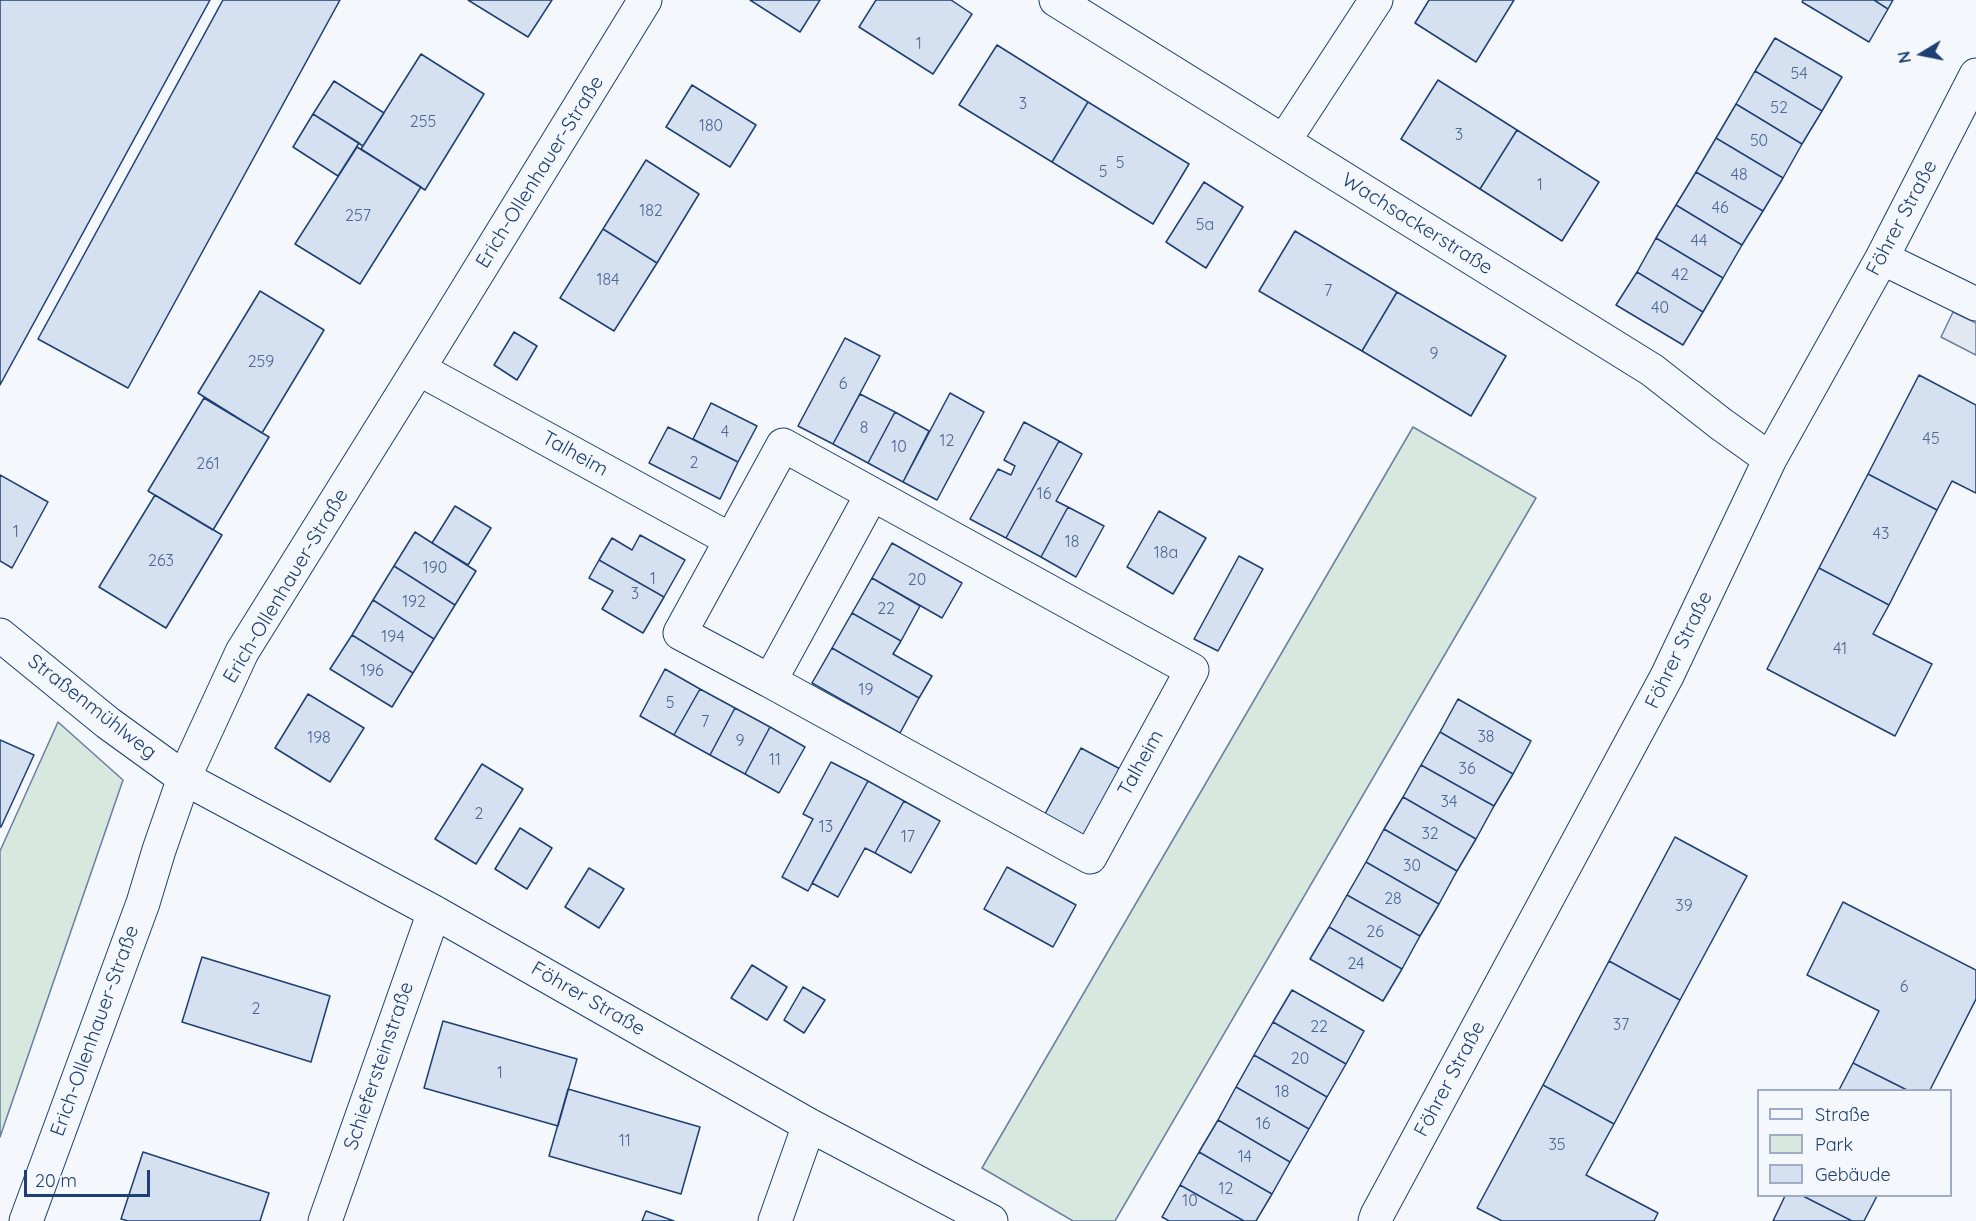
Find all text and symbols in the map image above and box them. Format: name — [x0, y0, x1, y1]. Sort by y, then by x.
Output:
north arrow — [1892, 24, 1952, 84]
house number: 1 — [916, 34, 922, 54]
text: N — [1893, 50, 1915, 65]
house number: 54 — [1790, 64, 1808, 84]
street label: Erich-Ollenhauer-Straße — [471, 71, 609, 273]
house number: 3 — [1019, 94, 1027, 114]
house number: 52 — [1770, 98, 1788, 118]
house number: 255 — [410, 112, 436, 132]
house number: 180 — [699, 116, 723, 136]
house number: 3 — [1455, 125, 1463, 145]
house number: 50 — [1750, 131, 1768, 151]
house number: 5 — [1116, 153, 1124, 173]
street label: Föhrer Straße — [1861, 156, 1943, 280]
house number: 5 — [1099, 162, 1107, 182]
house number: 48 — [1730, 165, 1748, 185]
street label: Wachsackerstraße — [1337, 168, 1497, 280]
house number: 1 — [1537, 175, 1543, 195]
house number: 46 — [1711, 198, 1729, 218]
house number: 182 — [639, 201, 663, 221]
house number: 257 — [345, 206, 371, 226]
house number: 5a — [1196, 215, 1214, 235]
house number: 44 — [1691, 231, 1707, 251]
house number: 42 — [1671, 265, 1689, 285]
house number: 184 — [597, 270, 619, 290]
house number: 7 — [1324, 281, 1332, 301]
house number: 40 — [1651, 298, 1669, 318]
house number: 9 — [1430, 344, 1438, 364]
house number: 259 — [248, 352, 274, 372]
house number: 6 — [839, 374, 847, 394]
house number: 8 — [860, 418, 868, 438]
house number: 4 — [721, 422, 729, 442]
street label: Talheim — [538, 426, 612, 482]
house number: 45 — [1922, 429, 1940, 449]
house number: 12 — [940, 431, 954, 451]
house number: 10 — [891, 437, 907, 457]
house number: 2 — [690, 453, 698, 473]
house number: 261 — [196, 454, 220, 474]
street label: Erich-Ollenhauer-Straße — [218, 484, 354, 688]
house number: 16 — [1037, 484, 1051, 504]
house number: 1 — [13, 522, 19, 542]
house number: 43 — [1873, 524, 1889, 544]
house number: 18 — [1065, 532, 1079, 552]
house number: 18a — [1154, 543, 1178, 563]
house number: 263 — [148, 551, 174, 571]
house number: 190 — [423, 558, 447, 578]
house number: 1 — [650, 569, 656, 589]
house number: 20 — [908, 570, 926, 590]
house number: 3 — [631, 584, 639, 604]
street label: Föhrer Straße — [1640, 587, 1718, 713]
house number: 192 — [402, 592, 426, 612]
house number: 22 — [877, 599, 895, 619]
house number: 194 — [381, 627, 405, 647]
house number: 41 — [1833, 639, 1847, 659]
street label: Straßenmühlweg — [23, 649, 161, 765]
house number: 196 — [360, 661, 384, 681]
house number: 19 — [859, 680, 873, 700]
house number: 5 — [666, 693, 674, 713]
house number: 7 — [701, 712, 709, 732]
street label: Talheim — [1113, 726, 1169, 800]
house number: 38 — [1477, 727, 1495, 747]
house number: 198 — [307, 728, 331, 748]
house number: 9 — [736, 731, 744, 751]
house number: 11 — [769, 750, 781, 770]
house number: 36 — [1459, 759, 1475, 779]
house number: 34 — [1441, 792, 1457, 812]
house number: 2 — [475, 804, 483, 824]
house number: 13 — [819, 817, 833, 837]
house number: 32 — [1421, 824, 1439, 844]
house number: 17 — [901, 827, 915, 847]
house number: 30 — [1403, 856, 1421, 876]
house number: 28 — [1384, 889, 1402, 909]
house number: 39 — [1675, 896, 1693, 916]
street label: Erich-Ollenhauer-Straße — [46, 922, 144, 1140]
house number: 26 — [1366, 922, 1384, 942]
house number: 24 — [1347, 954, 1365, 974]
street label: Föhrer Straße — [527, 957, 649, 1041]
house number: 6 — [1900, 977, 1908, 997]
street label: Schiefersteinstraße — [339, 979, 419, 1153]
house number: 2 — [252, 999, 260, 1019]
house number: 37 — [1613, 1015, 1629, 1035]
house number: 22 — [1310, 1017, 1328, 1037]
street label: Föhrer Straße — [1409, 1017, 1491, 1141]
house number: 20 — [1291, 1049, 1309, 1069]
house number: 1 — [497, 1063, 503, 1083]
house number: 18 — [1275, 1082, 1289, 1102]
legend — [1757, 1089, 1952, 1197]
text: Straße — [1815, 1103, 1870, 1126]
house number: 16 — [1256, 1114, 1270, 1134]
house number: 11 — [619, 1131, 631, 1151]
text: Park — [1815, 1133, 1853, 1156]
house number: 35 — [1548, 1135, 1566, 1155]
house number: 14 — [1238, 1147, 1252, 1167]
scale bar — [27, 1158, 153, 1196]
text: Gebäude — [1815, 1163, 1891, 1186]
text: 20 m — [35, 1169, 77, 1192]
house number: 12 — [1219, 1179, 1233, 1199]
house number: 10 — [1182, 1191, 1198, 1211]

